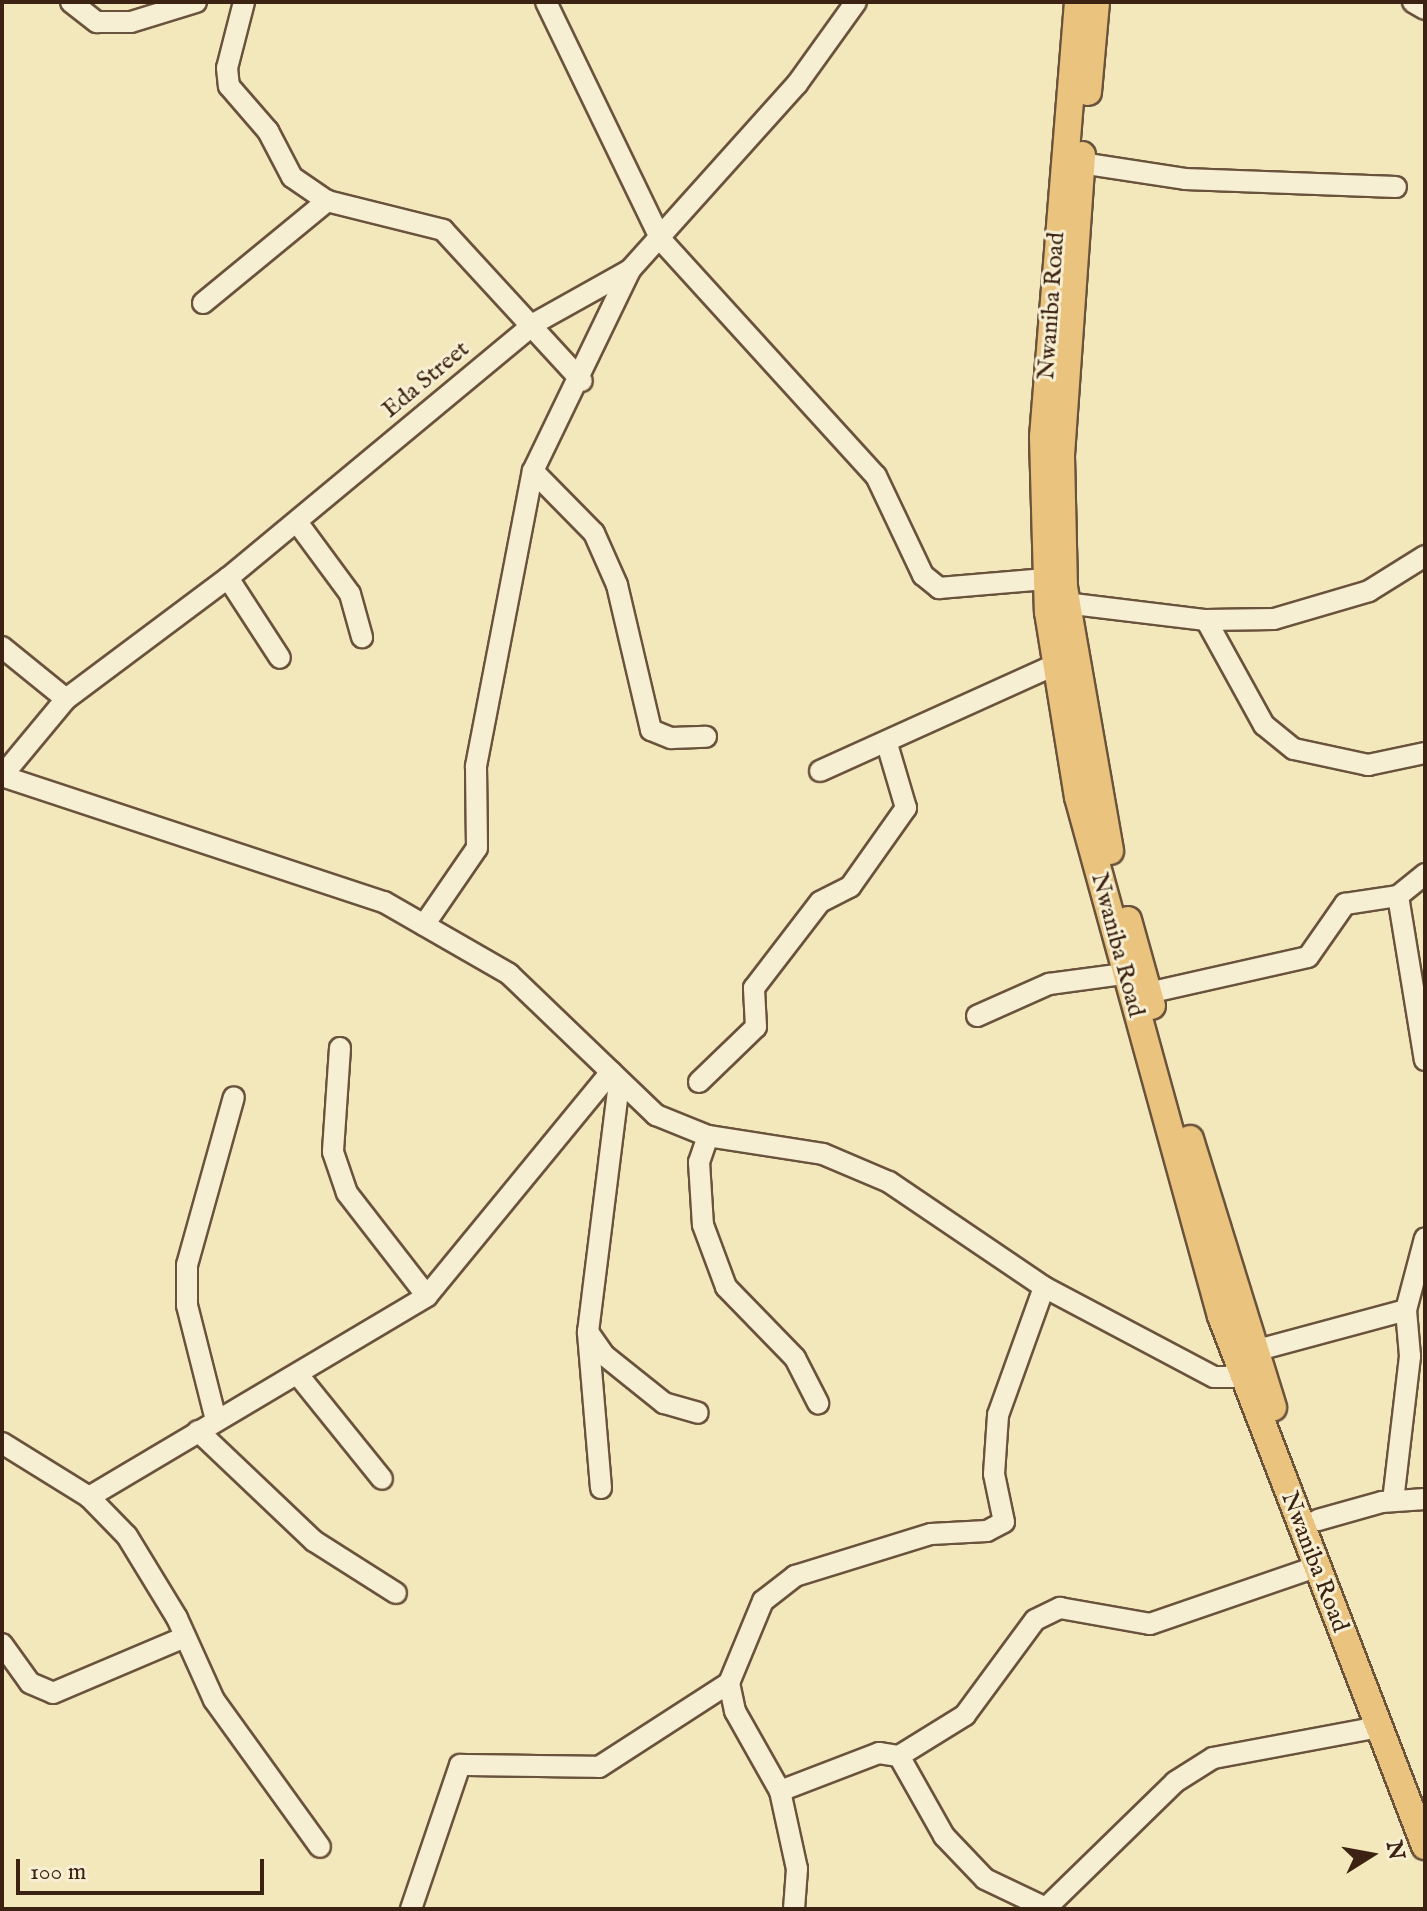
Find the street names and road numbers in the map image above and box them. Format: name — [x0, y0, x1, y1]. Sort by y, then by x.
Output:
street label: Nwaniba Road — [1032, 231, 1072, 381]
street label: Eda Street — [377, 335, 475, 425]
street label: Nwaniba Road — [1084, 870, 1150, 1020]
street label: Nwaniba Road — [1274, 1488, 1354, 1636]

